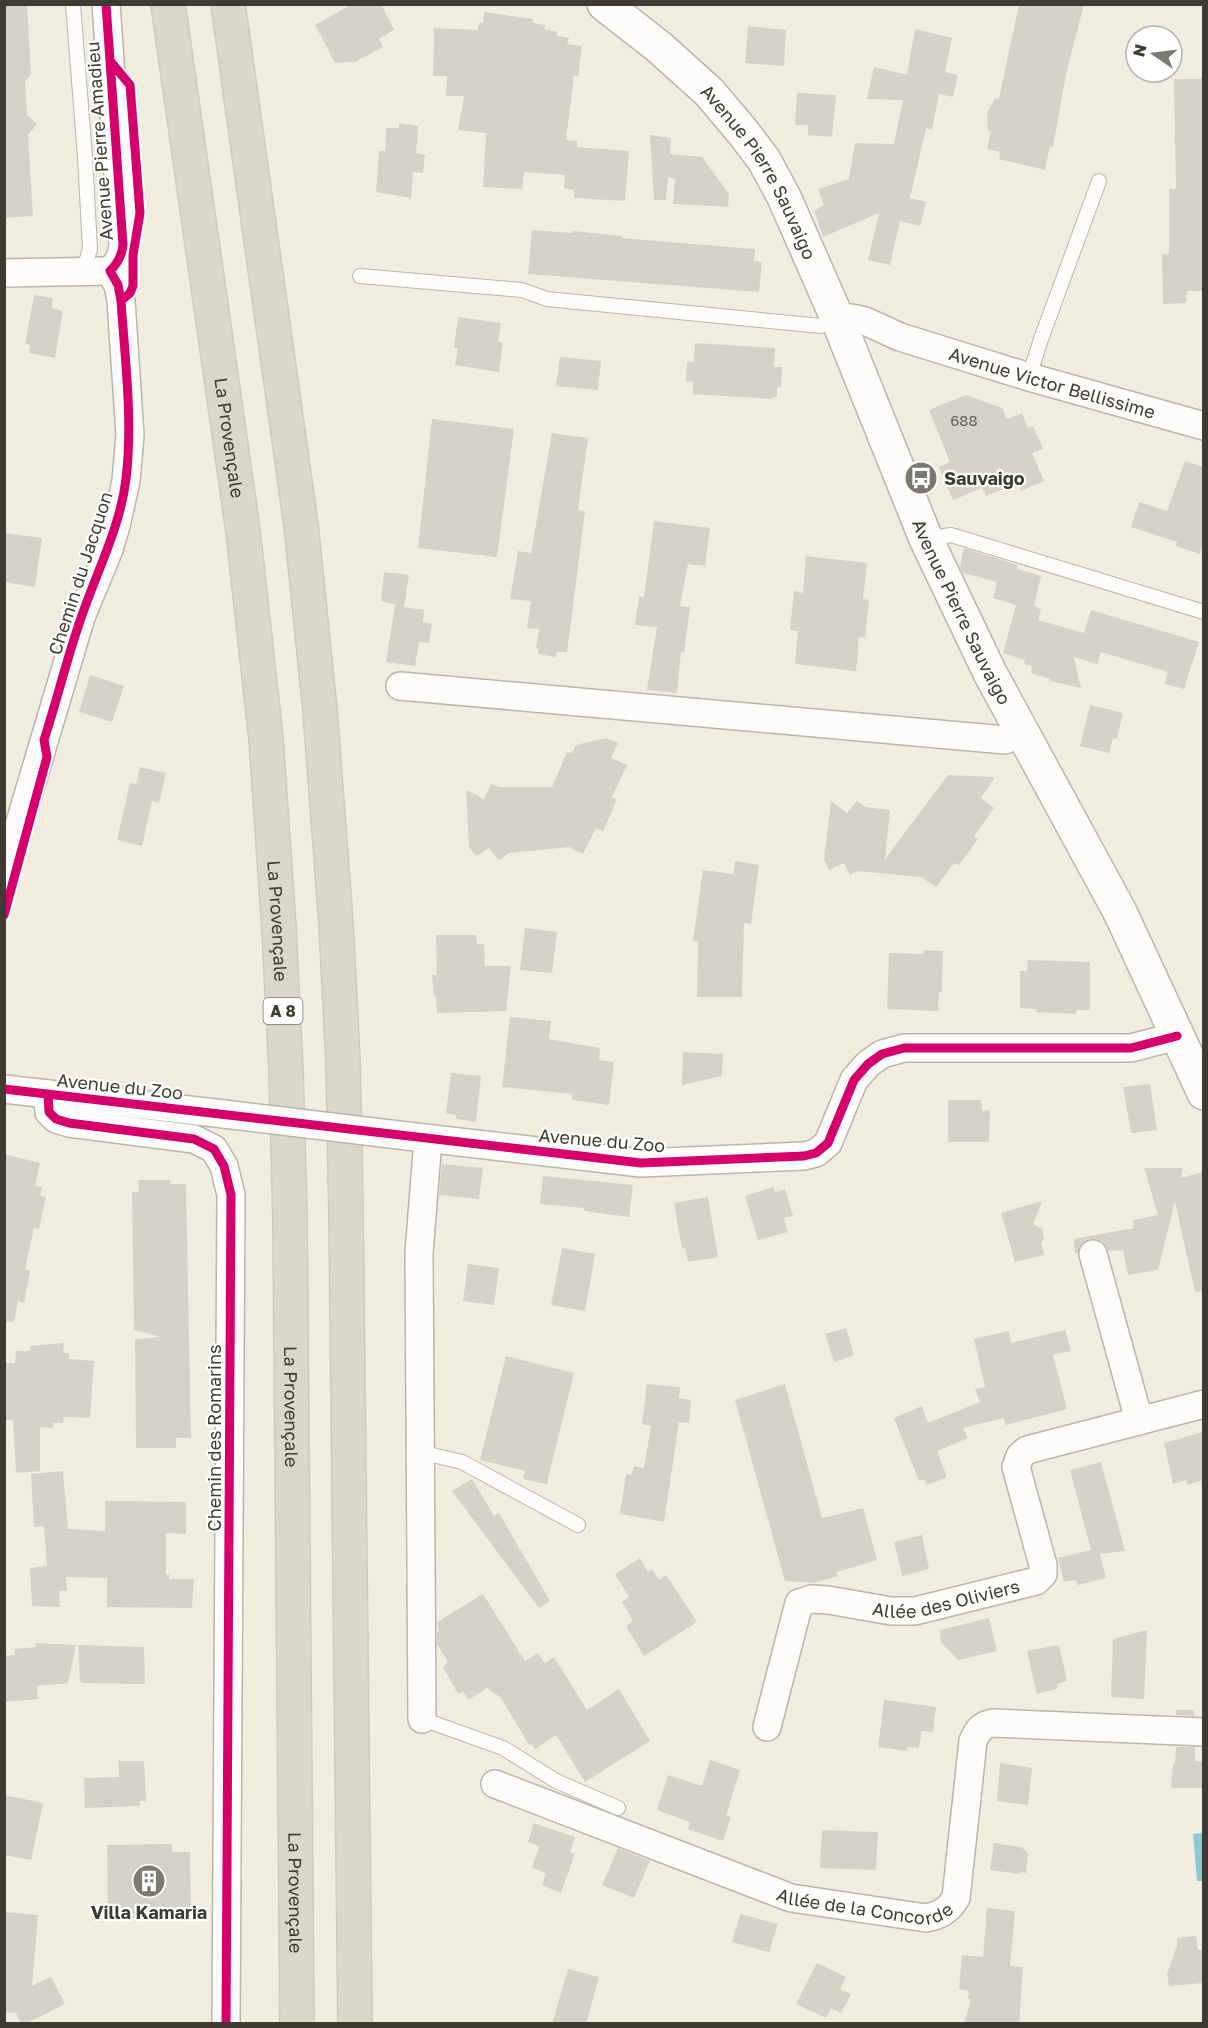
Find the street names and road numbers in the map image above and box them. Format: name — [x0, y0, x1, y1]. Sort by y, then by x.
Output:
street label: Avenue Pierre Amadieu — [81, 41, 117, 241]
street label: Avenue Pierre Sauvaigo — [697, 79, 821, 263]
street label: Avenue Victor Bellissime — [947, 342, 1158, 423]
street label: La Provençale — [210, 376, 249, 499]
street label: Chemin du Jacquon — [43, 489, 117, 657]
street label: Avenue Pierre Sauvaigo — [908, 516, 1016, 708]
street label: La Provençale — [263, 860, 293, 982]
road number: A 8 — [264, 998, 302, 1024]
street label: Avenue du Zoo — [56, 1068, 184, 1104]
street label: Avenue du Zoo — [538, 1124, 666, 1156]
street label: Chemin des Romarins — [203, 1344, 225, 1532]
street label: La Provençale — [280, 1346, 303, 1468]
street label: Allée des Oliviers — [871, 1574, 1022, 1622]
street label: La Provençale — [284, 1832, 307, 1954]
street label: Allée de la Concorde — [774, 1883, 957, 1929]

